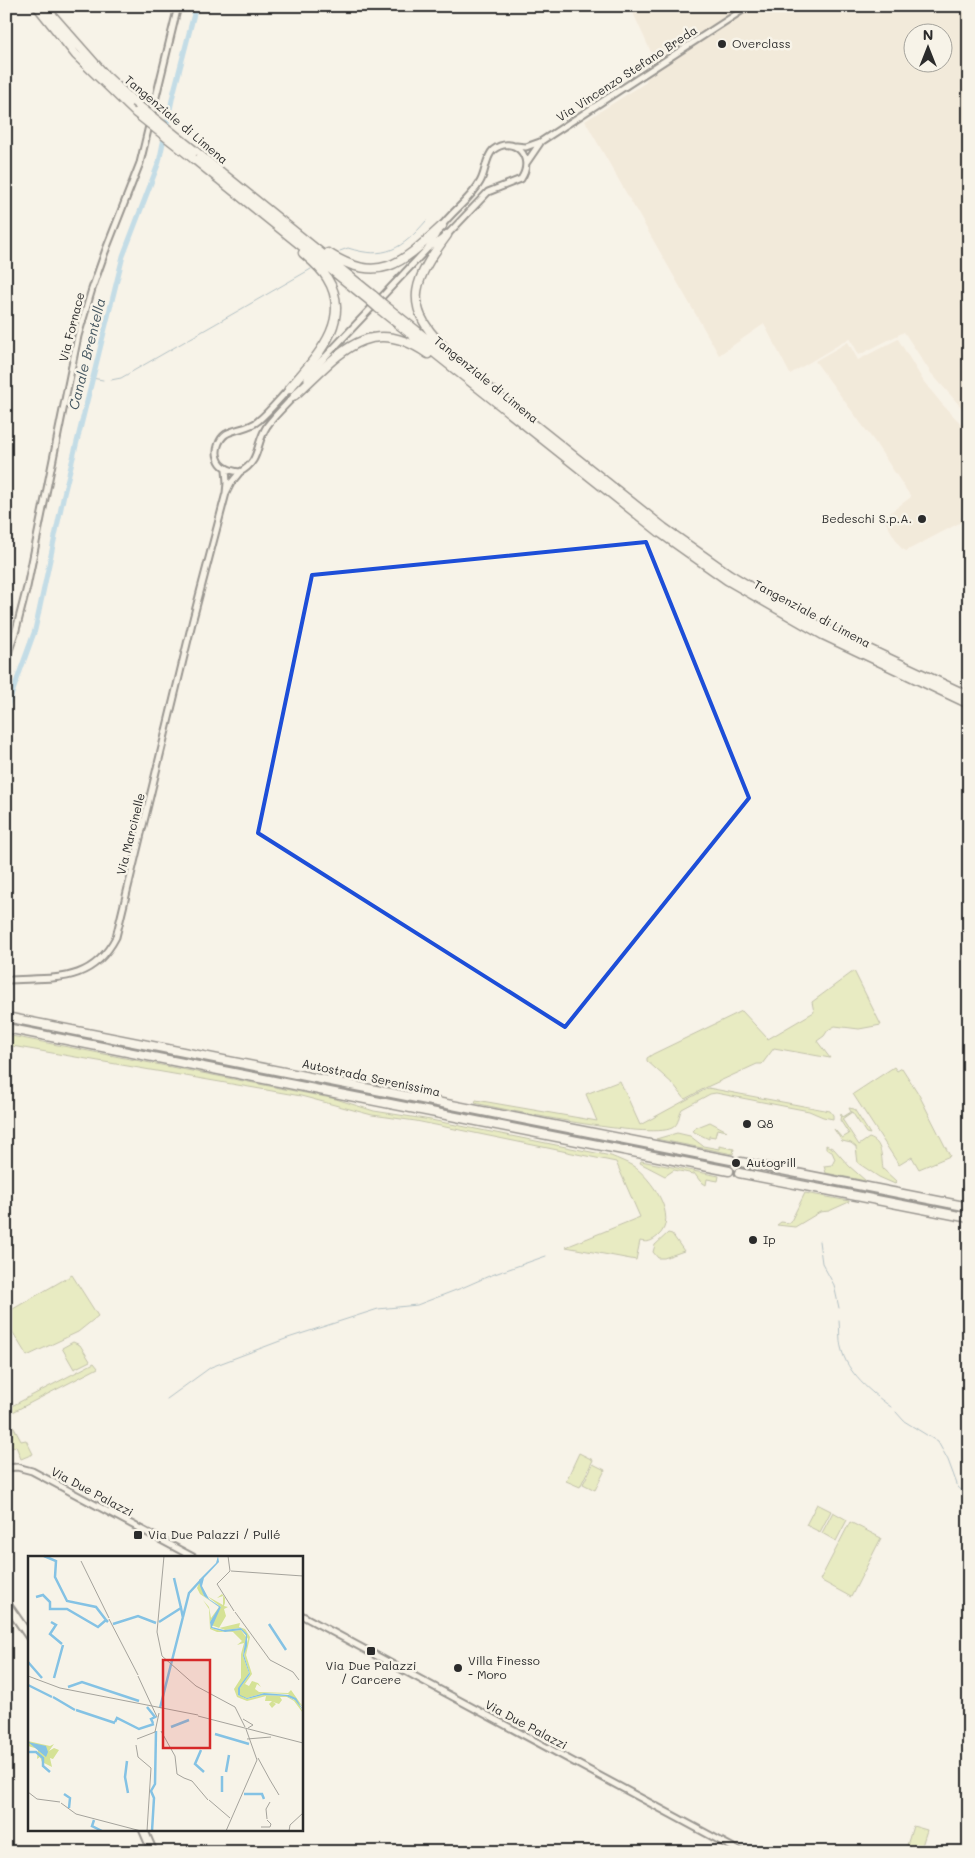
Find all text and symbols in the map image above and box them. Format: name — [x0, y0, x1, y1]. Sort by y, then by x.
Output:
street label: Via Vincenzo Stefano Breda — [553, 22, 700, 125]
north arrow — [902, 22, 952, 72]
text: N — [923, 25, 933, 44]
place label: Overclass — [732, 35, 791, 51]
marker: Overclass — [716, 38, 728, 50]
street label: Tangenziale di Limena — [122, 71, 232, 167]
street label: Via Fornace — [55, 290, 87, 363]
water label: Canale Brentella — [63, 296, 110, 412]
street label: Tangenziale di Limena — [431, 332, 542, 426]
place label: Bedeschi S.p.A. — [822, 510, 912, 526]
marker: Bedeschi S.p.A. — [916, 513, 928, 525]
street label: Tangenziale di Limena — [751, 575, 874, 651]
street label: Via Marcinelle — [112, 791, 148, 876]
street label: Autostrada Serenissima — [301, 1055, 442, 1100]
place label: Q8 — [757, 1115, 774, 1131]
marker: Q8 — [741, 1118, 753, 1130]
place label: Autogrill — [746, 1154, 796, 1170]
marker: Autogrill — [730, 1157, 742, 1169]
place label: Ip — [763, 1231, 776, 1247]
marker: Ip — [747, 1234, 759, 1246]
street label: Via Due Palazzi — [48, 1463, 136, 1520]
place label: Via Due Palazzi / Pullé — [148, 1526, 280, 1542]
marker: Via Due Palazzi / Pullé — [132, 1529, 144, 1541]
inset map — [28, 1556, 302, 1830]
marker: Via Due Palazzi / Carcere — [365, 1645, 377, 1657]
place label: Villa Finesso - Moro — [468, 1652, 540, 1682]
place label: Via Due Palazzi / Carcere — [325, 1657, 417, 1687]
marker: Villa Finesso - Moro — [452, 1662, 464, 1674]
street label: Via Due Palazzi — [482, 1696, 570, 1753]

